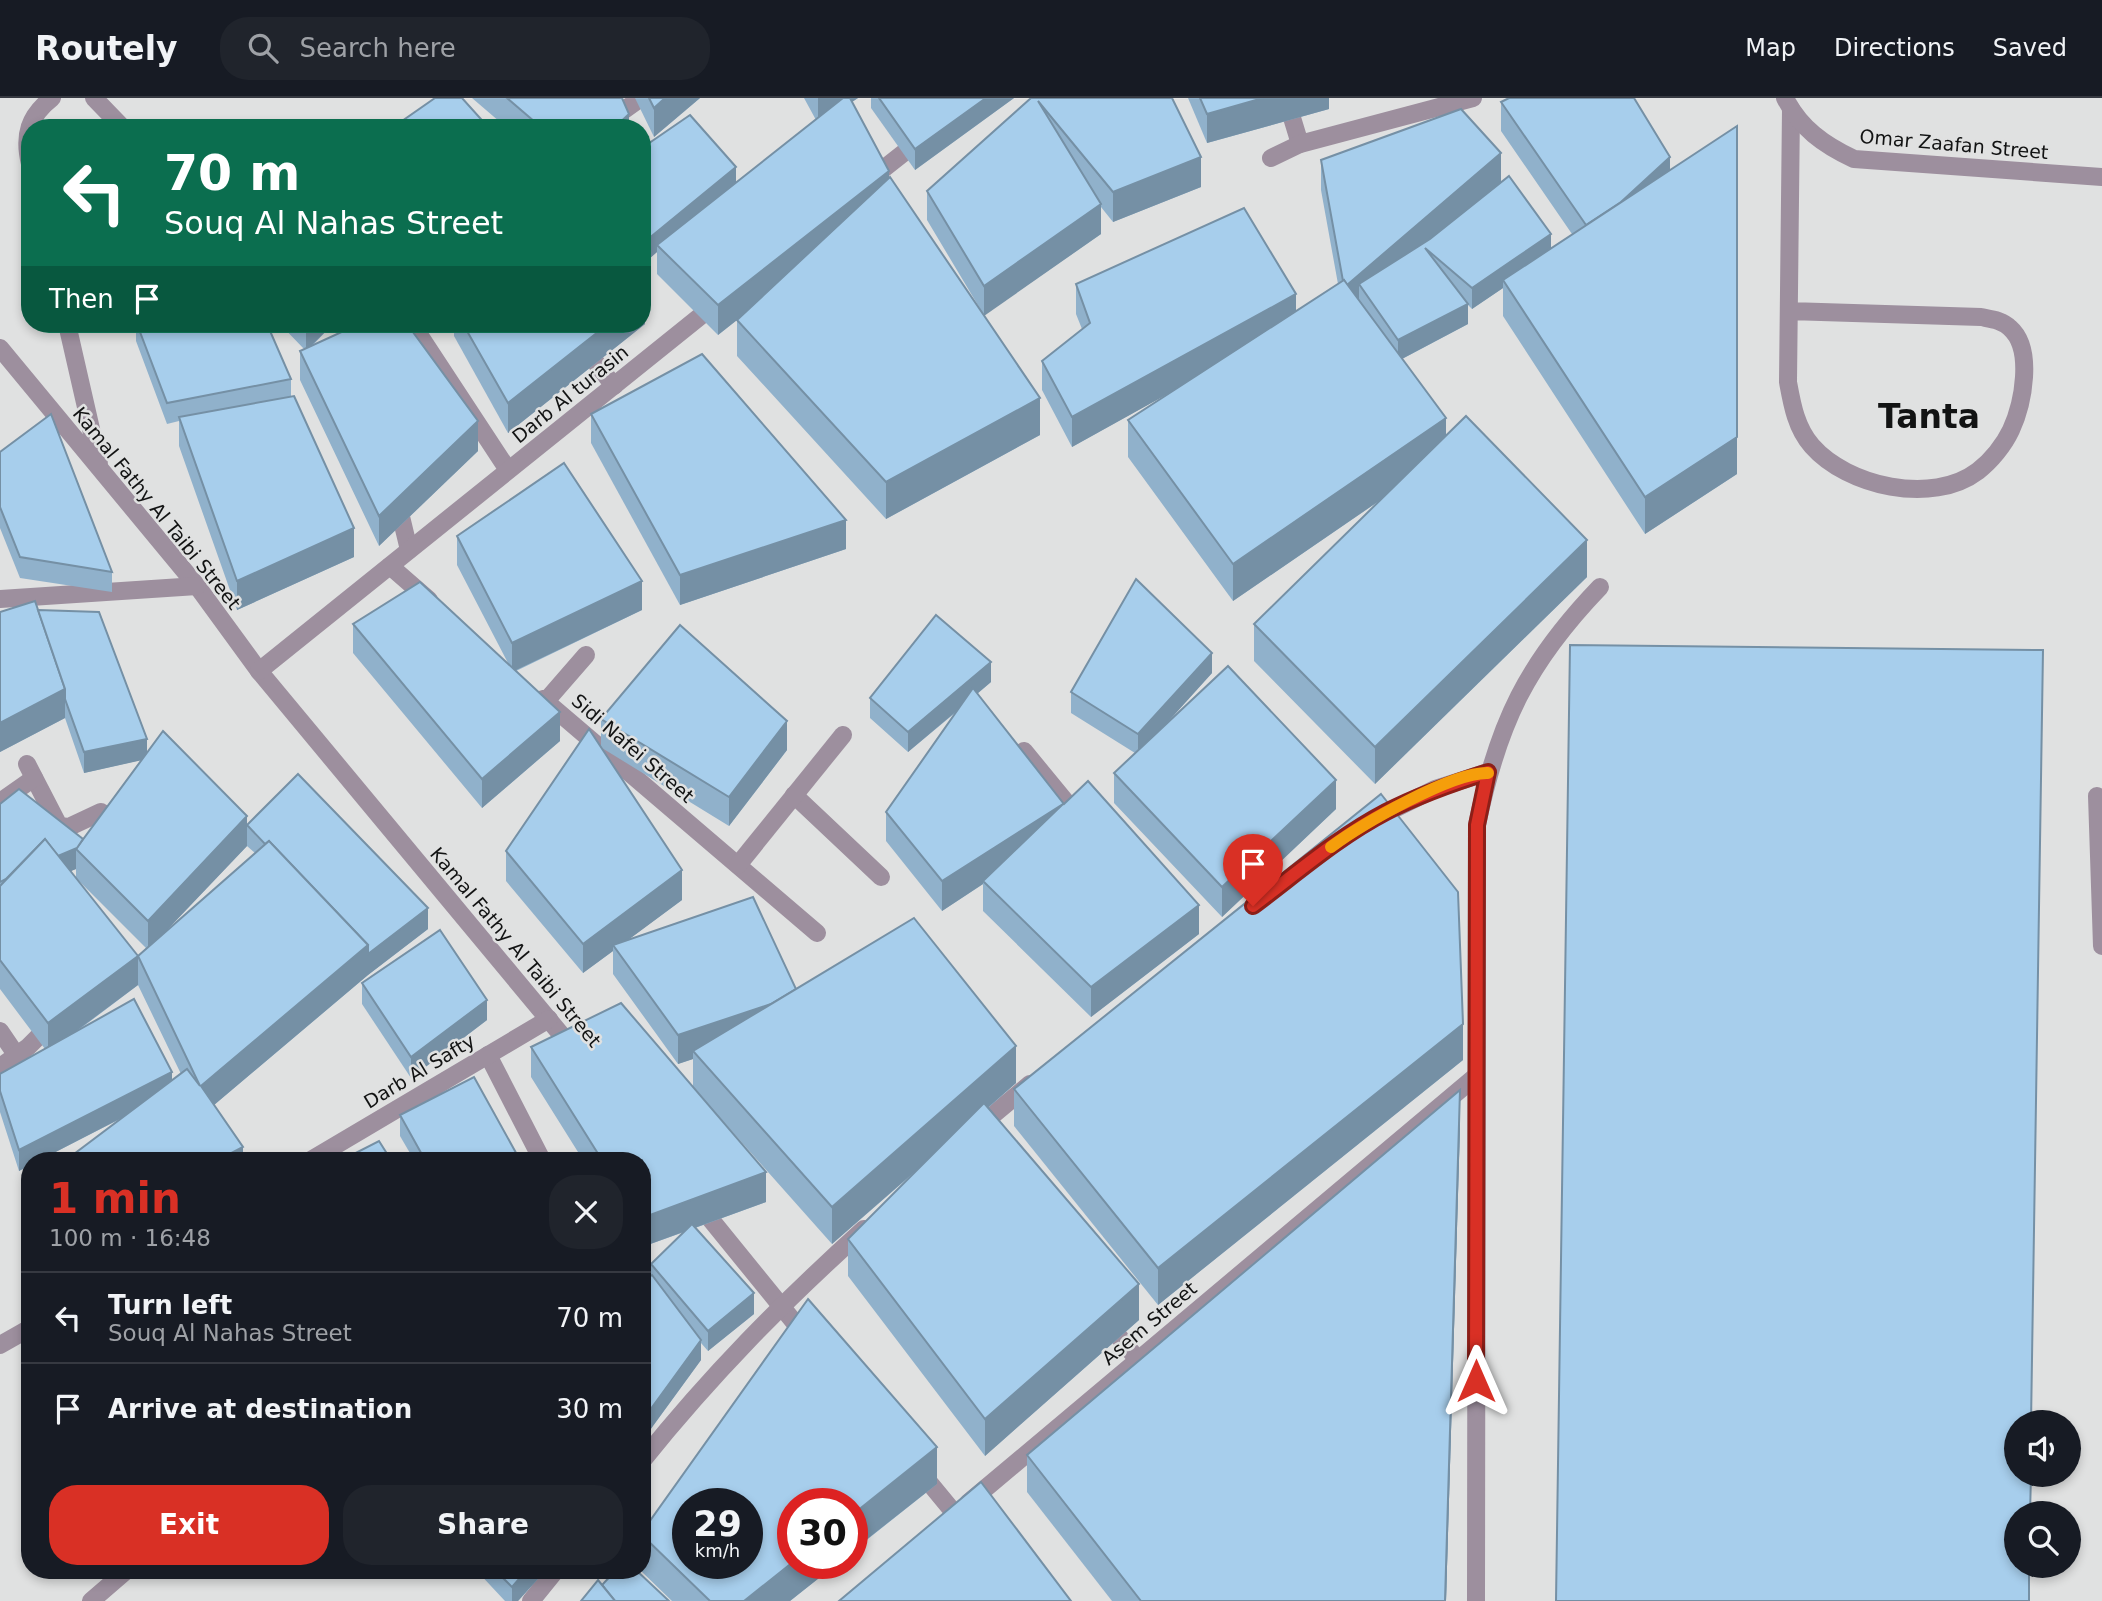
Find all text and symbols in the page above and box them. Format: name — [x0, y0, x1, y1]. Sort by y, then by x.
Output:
search box — [220, 17, 710, 80]
text: Routely — [35, 29, 178, 68]
icon: search — [244, 29, 282, 67]
text: Search here — [300, 33, 456, 63]
text: Map — [1745, 34, 1796, 62]
text: Directions — [1834, 34, 1955, 62]
text: Saved — [1993, 34, 2067, 62]
street label: Omar Zaafan Street — [1859, 125, 2049, 163]
text: 70 m — [164, 145, 300, 202]
icon: left — [49, 147, 140, 238]
text: Souq Al Nahas Street — [164, 204, 503, 242]
icon: arrive — [128, 280, 166, 318]
text: Then — [49, 284, 114, 314]
street label: Darb Al turasin — [508, 341, 632, 447]
district label: Tanta — [1878, 397, 1980, 436]
street label: Kamal Fathy Al Taibi Street — [69, 403, 245, 613]
street label: Sidi Nafei Street — [568, 689, 698, 807]
pin — [1223, 834, 1283, 906]
street label: Kamal Fathy Al Taibi Street — [426, 843, 606, 1051]
icon: arrive — [1234, 845, 1272, 883]
street label: Darb Al Safty — [360, 1029, 478, 1113]
text: 1 min — [49, 1174, 181, 1223]
button: close — [549, 1175, 623, 1249]
text: 100 m · 16:48 — [49, 1225, 211, 1251]
street label: Asem Street — [1097, 1277, 1201, 1369]
text: Turn left — [108, 1290, 232, 1320]
icon: left — [49, 1299, 87, 1337]
text: 70 m — [556, 1303, 623, 1333]
text: Souq Al Nahas Street — [108, 1320, 352, 1346]
position arrow — [1439, 1344, 1513, 1418]
icon: arrive — [49, 1390, 87, 1428]
text: Arrive at destination — [108, 1394, 412, 1424]
text: 30 m — [556, 1394, 623, 1424]
map controls — [2004, 1410, 2081, 1578]
button: sound — [2004, 1410, 2081, 1487]
button: Exit — [49, 1485, 329, 1565]
button: Share — [343, 1485, 623, 1565]
speed limit sign: 30 — [777, 1488, 868, 1579]
button: search — [2004, 1501, 2081, 1578]
text: 29 — [693, 1504, 742, 1544]
text: km/h — [695, 1540, 740, 1561]

